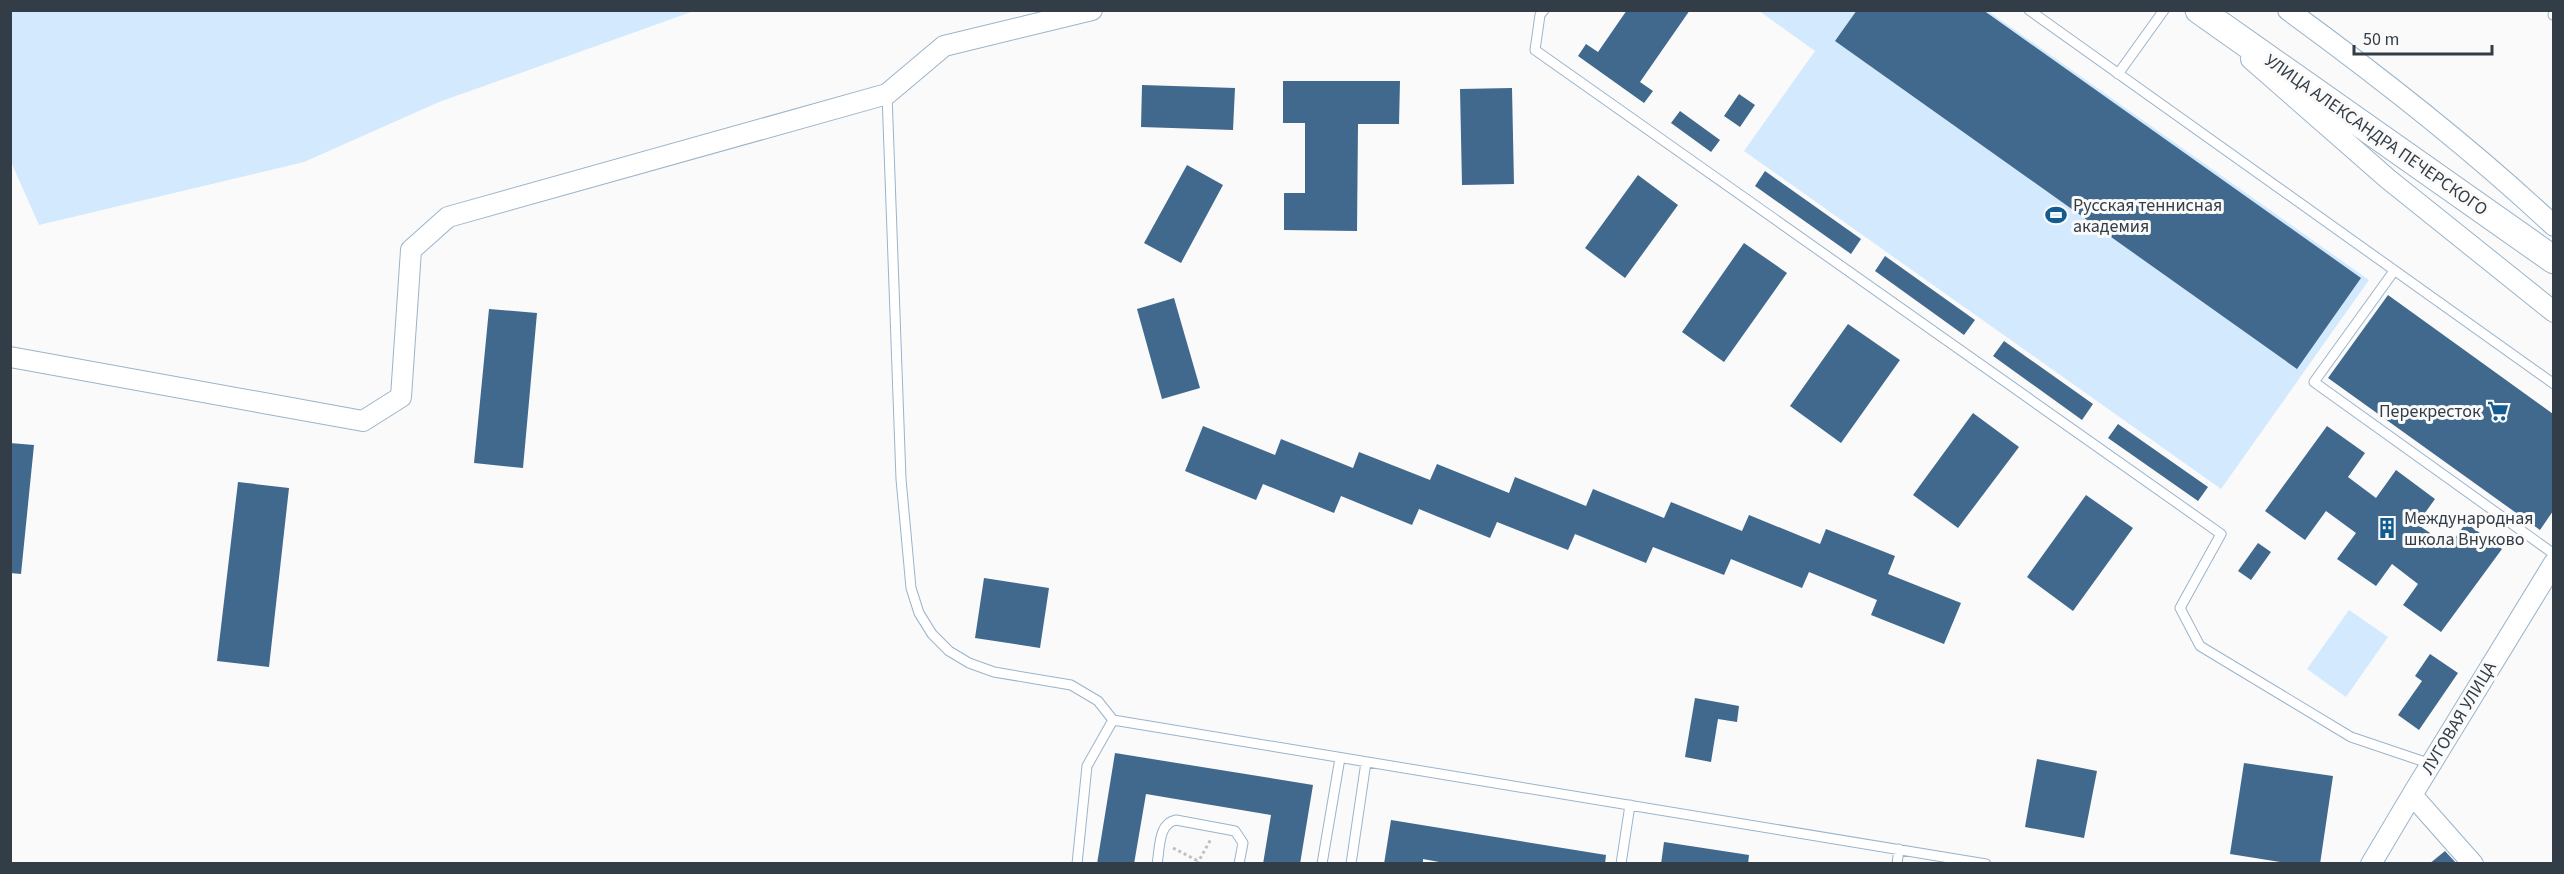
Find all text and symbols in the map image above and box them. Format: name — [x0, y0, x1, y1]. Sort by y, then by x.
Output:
scale bar — [2354, 18, 2492, 56]
text: 50 m — [2363, 27, 2399, 52]
street label: УЛИЦА АЛЕКСАНДРА ПЕЧЕРСКОГО — [2259, 48, 2493, 222]
place label: Русская теннисная академия — [2073, 193, 2222, 239]
sports icon: Русская теннисная академия — [2044, 203, 2068, 227]
place label: Перекресток — [2379, 399, 2481, 424]
supermarket icon: Перекресток — [2486, 399, 2510, 423]
place label: Международная школа Внуково — [2404, 506, 2534, 552]
building icon: Международная школа Внуково — [2375, 516, 2399, 540]
street label: ЛУГОВАЯ УЛИЦА — [2415, 657, 2503, 779]

